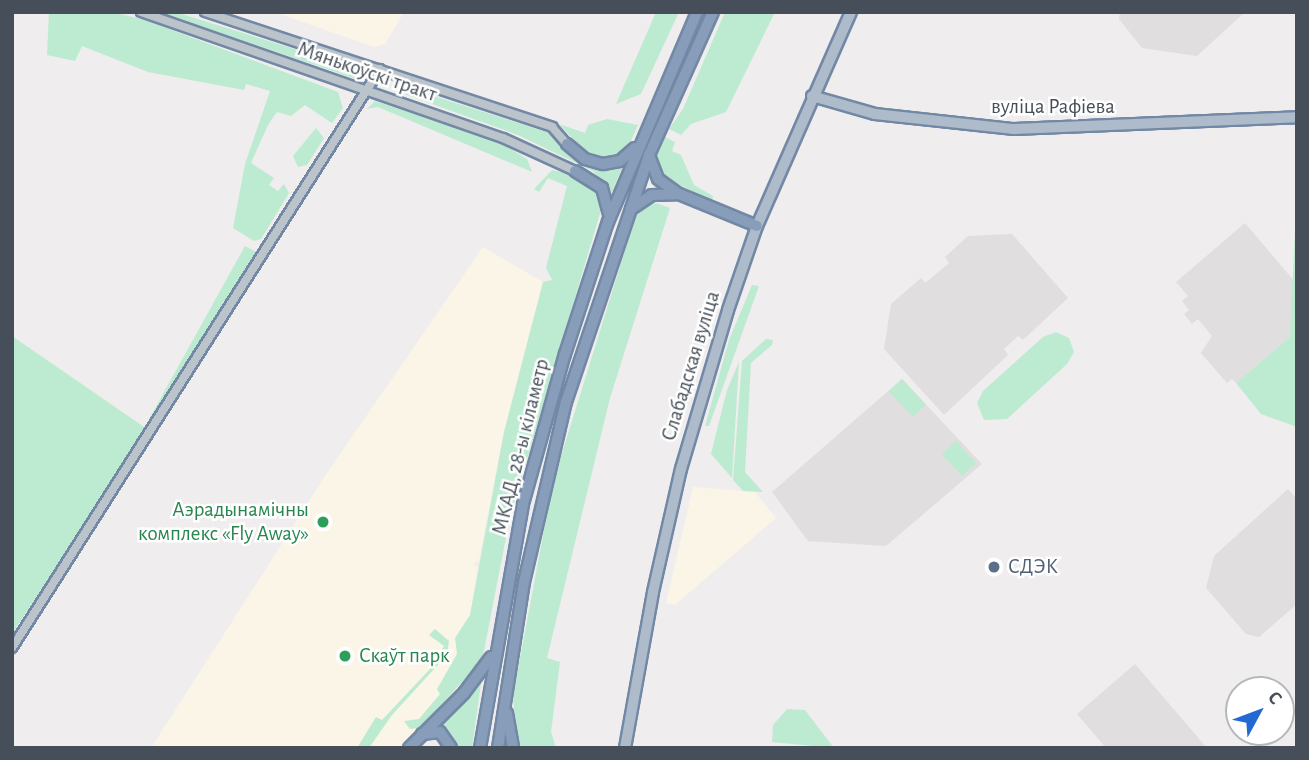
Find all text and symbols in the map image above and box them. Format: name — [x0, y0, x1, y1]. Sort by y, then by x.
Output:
street label: Мянькоўскі тракт — [294, 36, 440, 108]
street label: вуліца Рафіева — [991, 94, 1115, 120]
street label: Слабадская вуліца — [656, 288, 726, 444]
street label: МКАД, 28-ы кіламетр — [487, 356, 555, 538]
place label: Аэрадынамічны комплекс «Fly Away» — [138, 497, 309, 547]
marker: Аэрадынамічны комплекс «Fly Away» — [315, 514, 331, 530]
place label: СДЭК — [1008, 554, 1058, 580]
marker: СДЭК — [986, 559, 1002, 575]
place label: Скаўт парк — [359, 643, 450, 669]
marker: Скаўт парк — [337, 648, 353, 664]
north arrow — [1225, 676, 1295, 746]
text: С — [1264, 688, 1285, 708]

